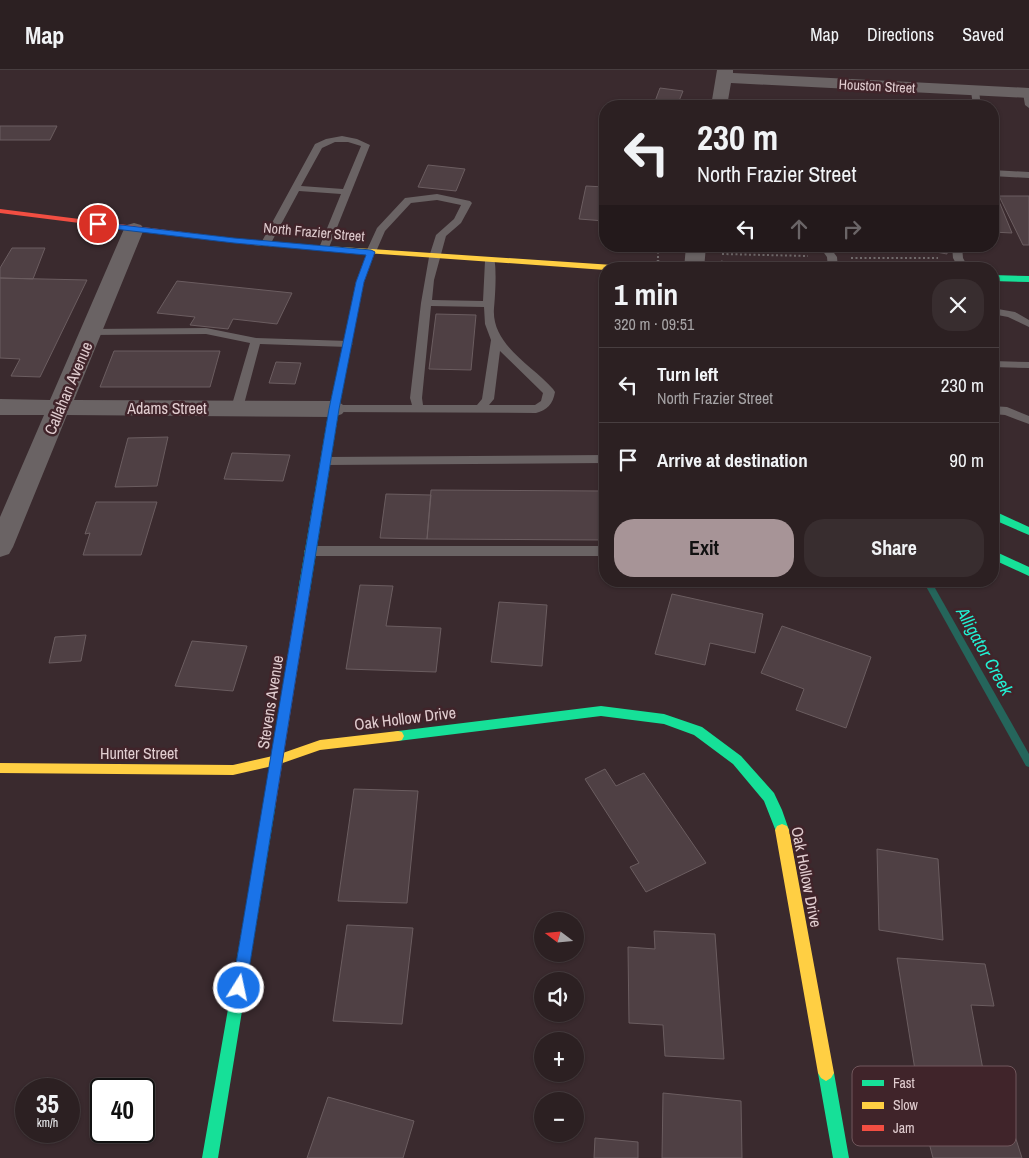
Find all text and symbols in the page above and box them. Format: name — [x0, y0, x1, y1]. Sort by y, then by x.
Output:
text: Map — [25, 19, 64, 51]
text: Map — [810, 22, 839, 47]
text: Directions — [867, 22, 934, 47]
text: Saved — [962, 22, 1004, 47]
street label: Houston Street — [838, 75, 916, 97]
text: 230 m — [697, 114, 778, 161]
icon: left — [614, 120, 679, 185]
text: North Frazier Street — [697, 159, 856, 189]
pin — [77, 203, 119, 245]
icon: arrive — [84, 210, 112, 238]
icon: left — [732, 215, 760, 243]
icon: ahead — [785, 215, 813, 243]
icon: right — [838, 215, 866, 243]
street label: North Frazier Street — [263, 219, 365, 245]
text: 1 min — [614, 274, 678, 314]
button: close — [932, 279, 984, 331]
text: 320 m · 09:51 — [614, 313, 694, 335]
street label: Callahan Avenue — [39, 338, 97, 438]
text: Turn left — [657, 361, 718, 387]
icon: left — [614, 371, 642, 399]
text: 230 m — [941, 372, 984, 398]
text: North Frazier Street — [657, 387, 773, 409]
street label: Adams Street — [126, 397, 207, 419]
icon: arrive — [614, 446, 642, 474]
text: Arrive at destination — [657, 447, 808, 473]
text: 90 m — [949, 447, 984, 473]
button: Exit — [614, 519, 794, 577]
button: Share — [804, 519, 984, 577]
water label: Alligator Creek — [950, 601, 1020, 700]
street label: Stevens Avenue — [252, 654, 288, 750]
street label: Oak Hollow Drive — [353, 701, 457, 735]
street label: Hunter Street — [100, 742, 178, 764]
street label: Oak Hollow Drive — [786, 825, 828, 929]
north arrow — [534, 912, 584, 962]
map controls — [534, 912, 584, 1142]
position arrow — [212, 961, 264, 1013]
button: sound — [534, 972, 584, 1022]
button: + — [534, 1032, 584, 1082]
legend — [852, 1066, 1016, 1146]
text: Fast — [893, 1074, 915, 1092]
speed limit sign: 40 — [90, 1078, 155, 1143]
text: 35 — [36, 1087, 59, 1121]
button: − — [534, 1092, 584, 1142]
text: Slow — [893, 1096, 919, 1114]
text: km/h — [37, 1115, 58, 1131]
text: Jam — [893, 1119, 915, 1137]

